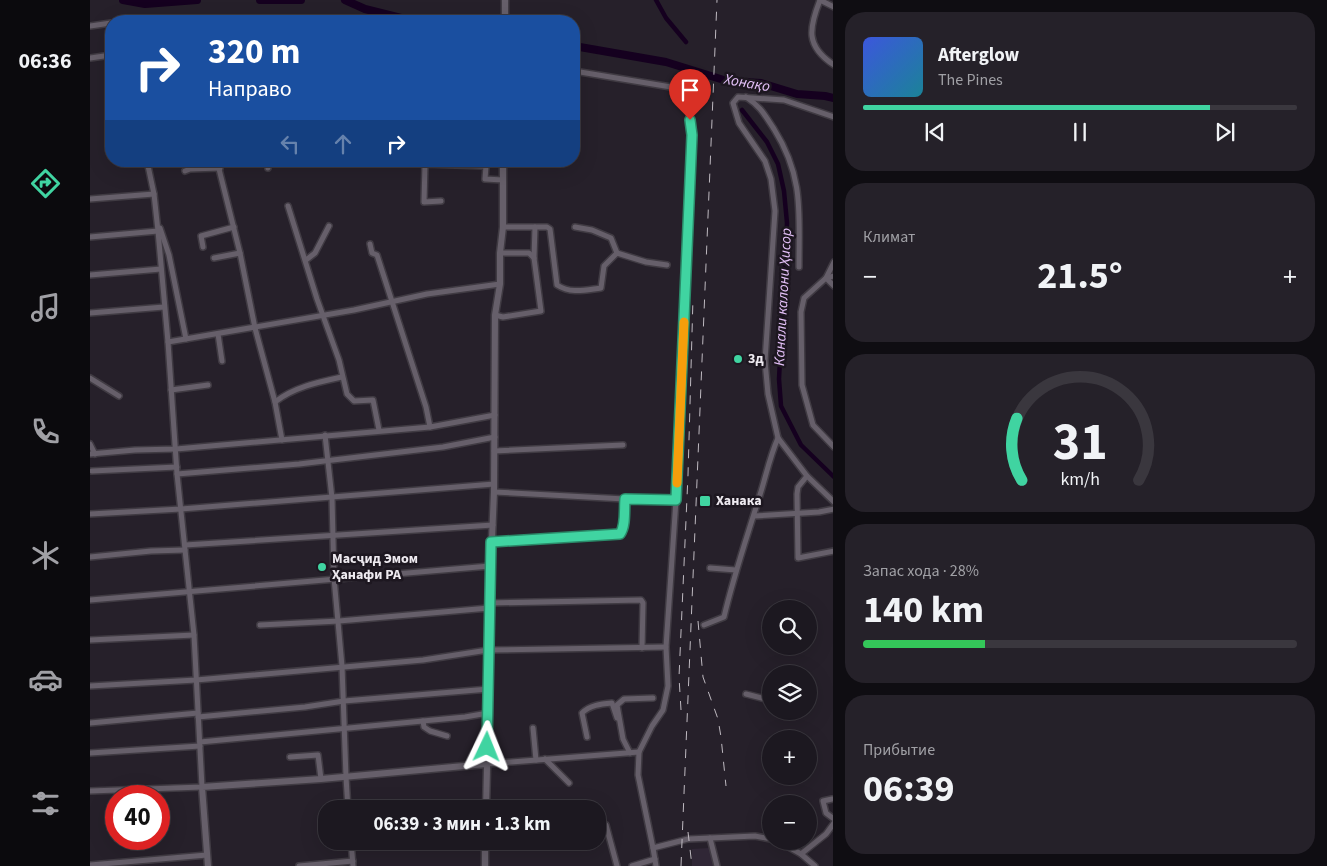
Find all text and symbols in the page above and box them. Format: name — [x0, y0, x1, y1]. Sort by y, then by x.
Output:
text: 320 m — [208, 27, 300, 77]
icon: right — [125, 35, 190, 100]
text: Afterglow — [938, 42, 1019, 69]
text: 06:36 — [18, 45, 72, 77]
water label: Хонақо — [721, 68, 772, 97]
pin — [669, 69, 711, 120]
text: The Pines — [938, 69, 1003, 91]
text: Направо — [208, 73, 292, 105]
icon: arrive — [676, 76, 704, 104]
icon: previous — [921, 118, 949, 146]
icon: pause — [1066, 118, 1094, 146]
icon: next — [1211, 118, 1239, 146]
icon: left — [276, 130, 304, 158]
icon: ahead — [329, 130, 357, 158]
icon: right — [382, 130, 410, 158]
icon: directions — [28, 166, 63, 201]
text: Климат — [863, 226, 915, 248]
water label: Канали калони Ҳисор — [769, 228, 797, 366]
text: 21.5° — [1037, 249, 1123, 303]
text: − — [863, 257, 877, 297]
text: + — [1283, 257, 1297, 297]
icon: music — [28, 290, 63, 325]
place label: 3д — [748, 349, 764, 369]
marker: 3д — [732, 353, 744, 365]
text: 31 — [1053, 406, 1107, 480]
icon: phone — [28, 414, 63, 449]
text: km/h — [1060, 467, 1100, 492]
place label: Ханака — [716, 491, 762, 511]
marker: Ханака — [698, 494, 712, 508]
icon: climate — [28, 538, 63, 573]
place label: Масҷид Эмом Ҳанафи РА — [332, 549, 418, 585]
text: Запас хода · 28% — [863, 560, 979, 582]
marker: Масҷид Эмом Ҳанафи РА — [316, 561, 328, 573]
text: 140 km — [863, 583, 984, 637]
map controls — [762, 600, 817, 850]
button: search — [762, 600, 817, 655]
icon: car — [28, 662, 63, 697]
button: layers — [762, 665, 817, 720]
position arrow — [460, 720, 512, 772]
button: + — [762, 730, 817, 785]
text: Прибытие — [863, 739, 935, 761]
text: 06:39 — [863, 762, 955, 816]
speed limit sign: 40 — [105, 785, 170, 850]
icon: filters — [28, 786, 63, 821]
button: − — [762, 795, 817, 850]
text: 06:39 · 3 мин · 1.3 km — [373, 811, 551, 838]

